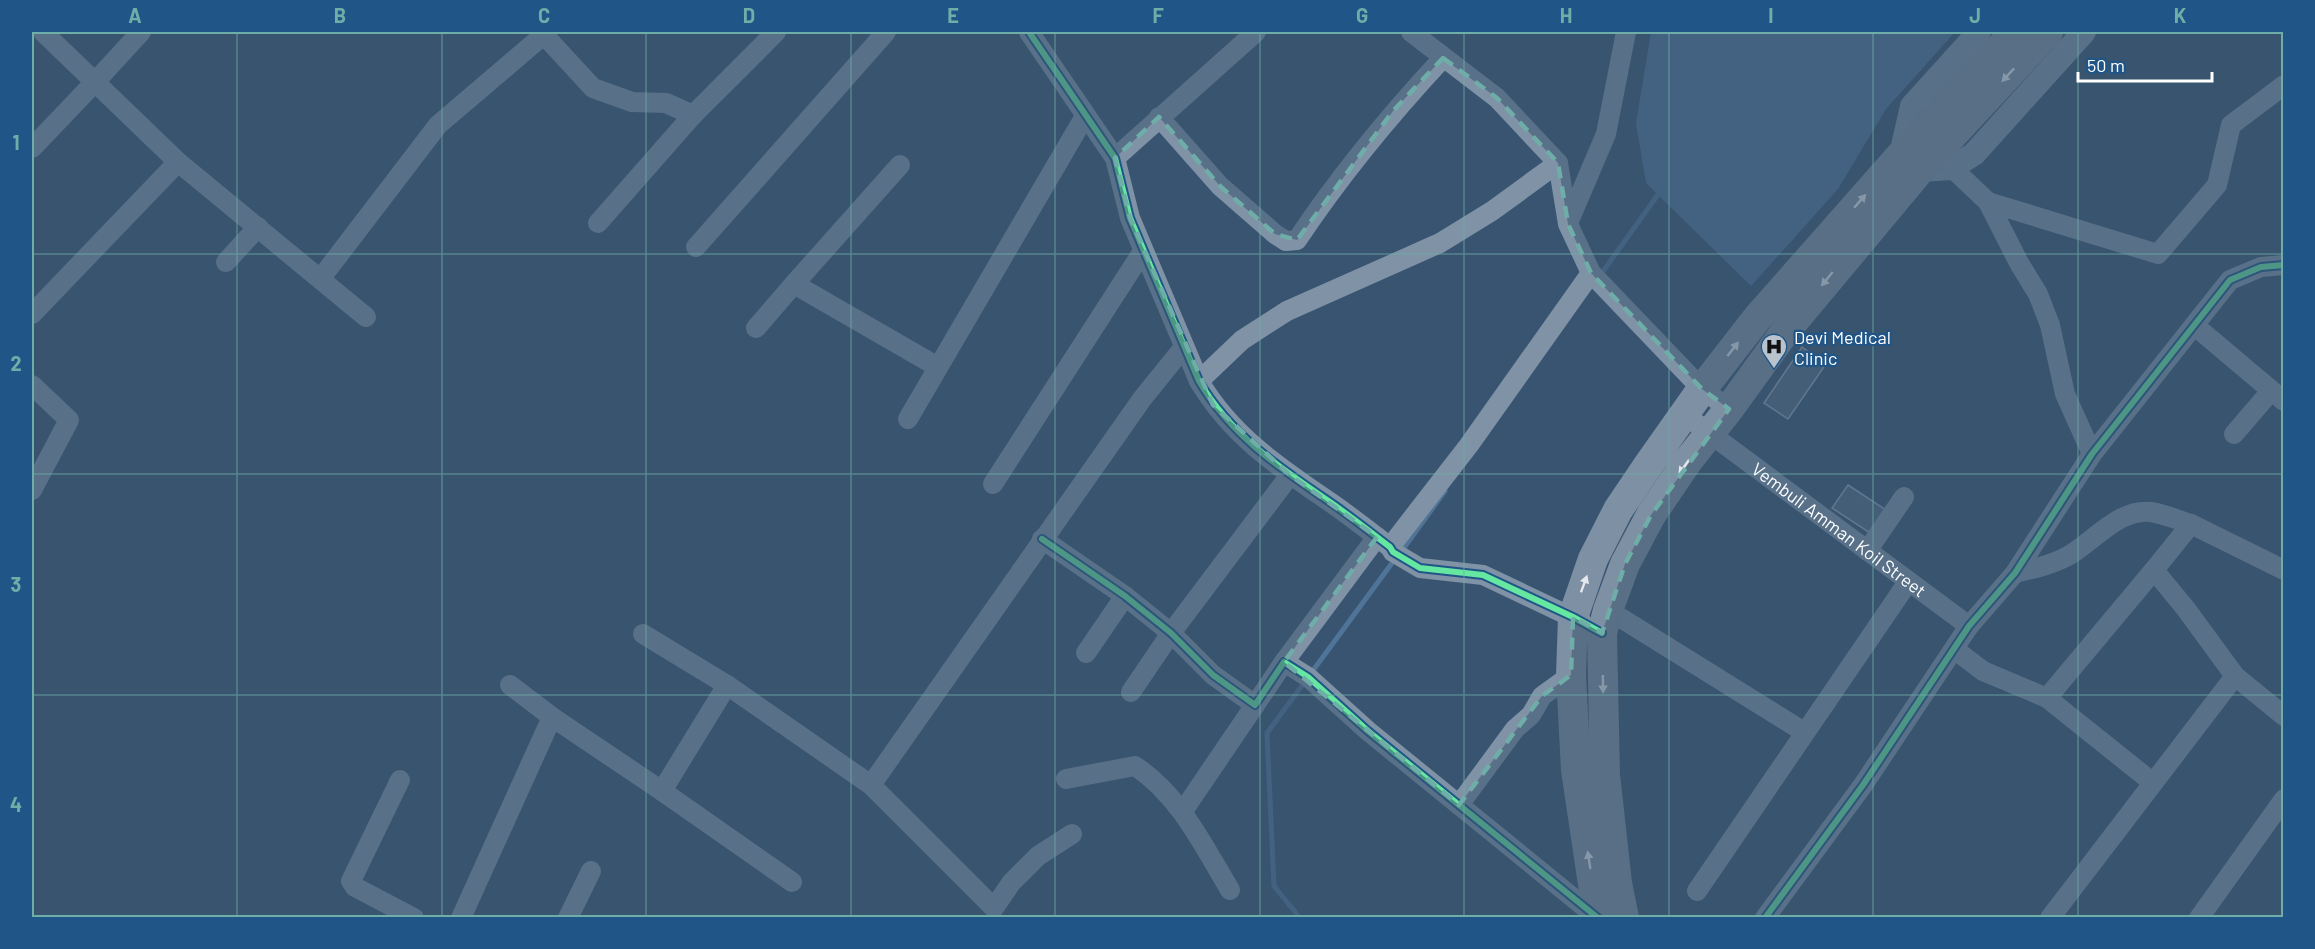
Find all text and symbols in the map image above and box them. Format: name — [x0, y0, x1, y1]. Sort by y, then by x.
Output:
text: A — [128, 3, 142, 27]
text: B — [334, 3, 346, 27]
text: C — [538, 3, 550, 27]
text: D — [743, 3, 755, 27]
text: E — [947, 3, 959, 27]
text: F — [1152, 3, 1164, 27]
text: G — [1356, 3, 1368, 27]
text: H — [1560, 3, 1572, 27]
text: I — [1768, 3, 1774, 27]
text: J — [1969, 3, 1981, 27]
text: K — [2174, 3, 2187, 27]
scale bar — [2078, 45, 2212, 83]
text: 50 m — [2087, 54, 2125, 76]
one-way arrow — [2002, 67, 2016, 81]
text: 1 — [12, 130, 20, 154]
one-way arrow — [1853, 194, 1866, 209]
one-way arrow — [1822, 271, 1834, 286]
place label: Devi Medical Clinic — [1794, 326, 1891, 369]
hospital icon: Devi Medical Clinic — [1759, 332, 1789, 370]
one-way arrow — [1727, 342, 1739, 357]
text: 2 — [10, 351, 22, 375]
street label: Vembuli Amman Koil Street — [1748, 458, 1931, 601]
one-way arrow — [1679, 459, 1690, 475]
text: 3 — [11, 572, 21, 596]
one-way arrow — [1580, 575, 1590, 593]
one-way arrow — [1598, 674, 1608, 693]
text: 4 — [10, 792, 22, 816]
one-way arrow — [1585, 850, 1594, 869]

